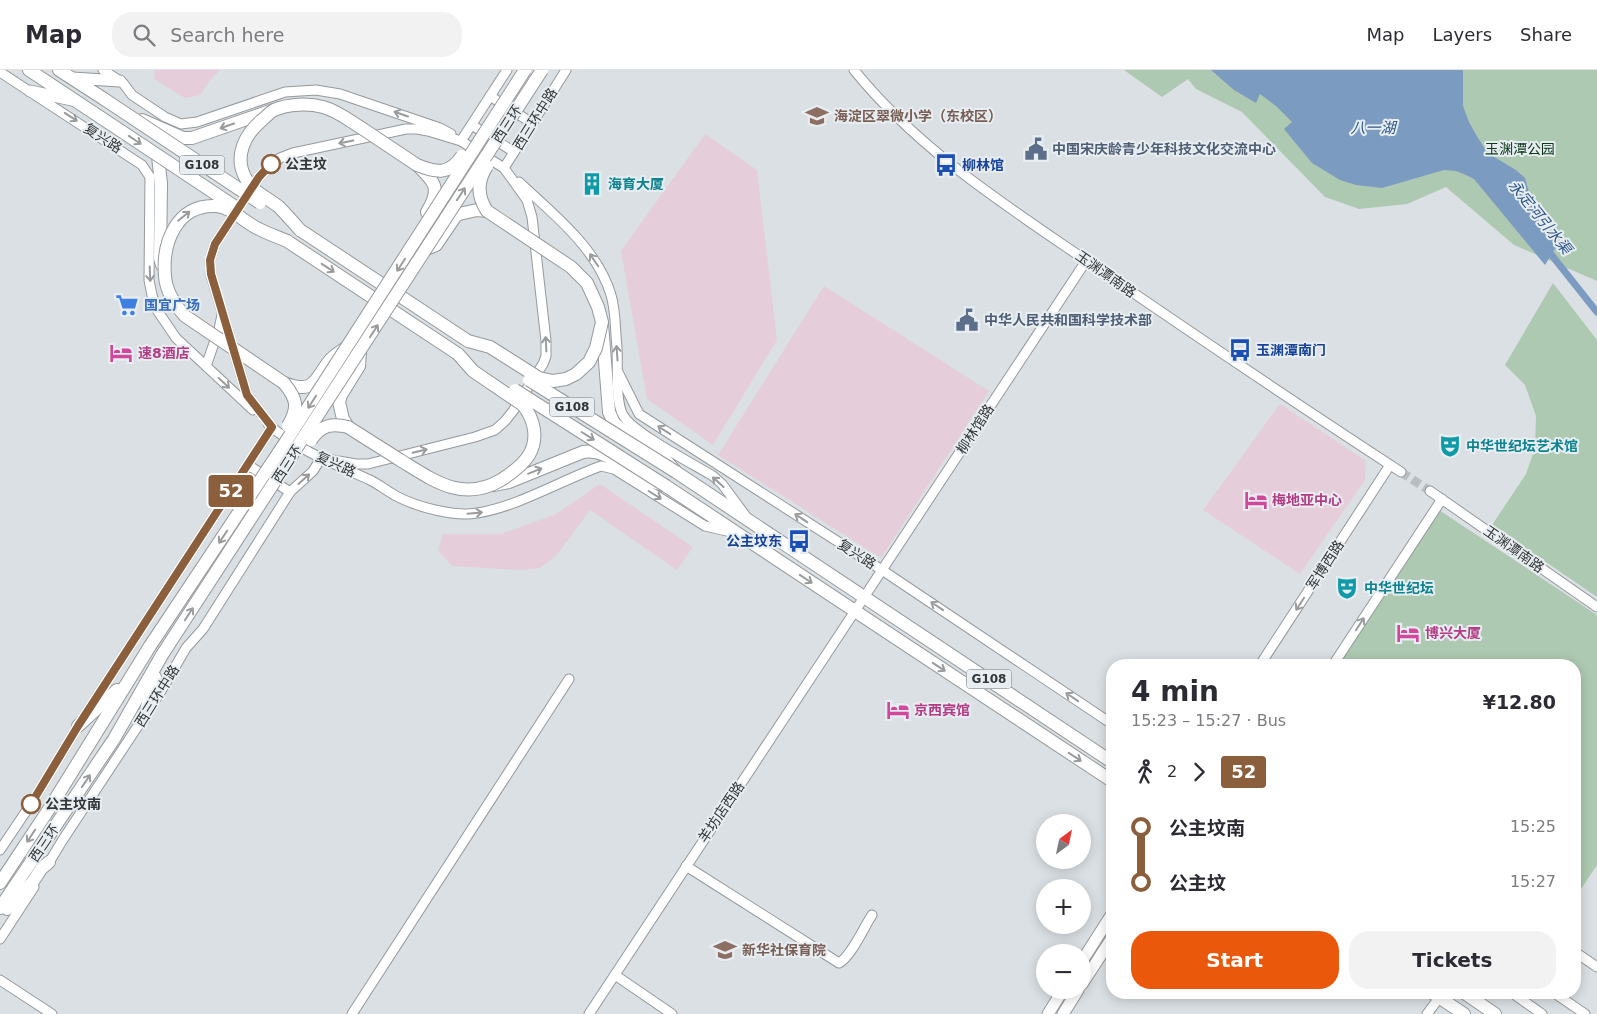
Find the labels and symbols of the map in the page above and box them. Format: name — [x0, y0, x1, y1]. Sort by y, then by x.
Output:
street label: 西三环中路 — [510, 85, 560, 153]
street label: 西三环 — [489, 102, 525, 146]
school or university icon: 海淀区翠微小学（东校区） — [804, 103, 830, 129]
place label: 海淀区翠微小学（东校区） — [834, 108, 1002, 124]
one-way arrow — [394, 109, 410, 118]
one-way arrow — [63, 112, 77, 122]
water label: 八一湖 — [1350, 119, 1397, 137]
street label: 复兴路 — [81, 120, 125, 156]
one-way arrow — [220, 122, 235, 131]
one-way arrow — [127, 135, 141, 145]
public building icon: 中国宋庆龄青少年科技文化交流中心 — [1023, 136, 1049, 162]
one-way arrow — [338, 138, 354, 147]
place label: 中国宋庆龄青少年科技文化交流中心 — [1052, 141, 1276, 157]
park label: 玉渊潭公园 — [1485, 141, 1555, 157]
bus stop icon: 柳林馆 — [933, 152, 959, 178]
marker: 公主坟 — [261, 154, 281, 174]
road number: G108 — [180, 156, 224, 174]
place label: 公主坟 — [285, 156, 327, 172]
place label: 柳林馆 — [962, 157, 1004, 173]
building icon: 海育大厦 — [579, 171, 605, 197]
place label: 海育大厦 — [608, 176, 664, 192]
water label: 永定河引水渠 — [1505, 176, 1577, 259]
one-way arrow — [457, 188, 467, 202]
one-way arrow — [178, 211, 191, 222]
street label: 玉渊潭南路 — [1073, 247, 1139, 301]
one-way arrow — [589, 253, 599, 267]
one-way arrow — [396, 257, 406, 271]
one-way arrow — [321, 263, 335, 273]
one-way arrow — [145, 266, 154, 282]
supermarket icon: 国宜广场 — [114, 292, 140, 318]
place label: 国宜广场 — [144, 297, 200, 313]
public building icon: 中华人民共和国科学技术部 — [954, 307, 980, 333]
place label: 中华人民共和国科学技术部 — [984, 312, 1152, 328]
one-way arrow — [369, 325, 379, 339]
one-way arrow — [541, 337, 550, 353]
bus stop icon: 玉渊潭南门 — [1227, 337, 1253, 363]
hotel icon: 速8酒店 — [108, 340, 134, 366]
place label: 玉渊潭南门 — [1256, 342, 1326, 358]
place label: 速8酒店 — [138, 345, 190, 361]
one-way arrow — [612, 345, 622, 361]
one-way arrow — [218, 378, 231, 389]
one-way arrow — [307, 395, 317, 409]
road number: G108 — [550, 398, 594, 417]
street label: 柳林馆路 — [953, 401, 997, 457]
one-way arrow — [657, 425, 671, 435]
one-way arrow — [581, 431, 595, 442]
theatre icon: 中华世纪坛艺术馆 — [1437, 433, 1463, 459]
place label: 中华世纪坛艺术馆 — [1466, 438, 1578, 454]
street label: 西三环 — [269, 442, 305, 486]
one-way arrow — [412, 446, 428, 455]
street label: 复兴路 — [314, 448, 358, 480]
one-way arrow — [527, 466, 543, 475]
one-way arrow — [297, 474, 310, 485]
line badge: 52 — [208, 475, 254, 507]
one-way arrow — [712, 476, 725, 488]
hotel icon: 梅地亚中心 — [1243, 487, 1269, 513]
one-way arrow — [648, 491, 662, 501]
place label: 梅地亚中心 — [1272, 492, 1342, 508]
one-way arrow — [466, 508, 482, 517]
one-way arrow — [794, 512, 808, 522]
street label: 玉渊潭南路 — [1481, 522, 1547, 576]
bus stop icon: 公主坟东 — [786, 528, 812, 554]
one-way arrow — [217, 530, 227, 544]
place label: 公主坟东 — [726, 533, 782, 549]
street label: 复兴路 — [835, 536, 879, 572]
street label: 军博西路 — [1303, 537, 1347, 593]
one-way arrow — [799, 574, 813, 584]
theatre icon: 中华世纪坛 — [1334, 575, 1360, 601]
place label: 中华世纪坛 — [1364, 580, 1434, 596]
one-way arrow — [1295, 597, 1305, 611]
one-way arrow — [930, 601, 944, 611]
one-way arrow — [184, 607, 194, 621]
one-way arrow — [1354, 617, 1365, 631]
hotel icon: 博兴大厦 — [1395, 620, 1421, 646]
place label: 博兴大厦 — [1425, 625, 1481, 641]
street label: 西三环中路 — [132, 662, 182, 730]
one-way arrow — [932, 662, 946, 672]
road number: G108 — [966, 670, 1012, 688]
one-way arrow — [1065, 691, 1079, 702]
hotel icon: 京西宾馆 — [885, 697, 911, 723]
place label: 京西宾馆 — [914, 702, 970, 718]
one-way arrow — [1068, 752, 1082, 762]
one-way arrow — [81, 774, 91, 788]
street label: 羊坊店西路 — [695, 779, 747, 845]
marker: 公主坟南 — [21, 794, 41, 814]
place label: 公主坟南 — [45, 796, 101, 812]
north arrow — [1036, 814, 1091, 869]
street label: 西三环 — [26, 821, 62, 865]
one-way arrow — [26, 829, 36, 843]
school or university icon: 新华社保育院 — [712, 937, 738, 963]
place label: 新华社保育院 — [742, 942, 826, 958]

